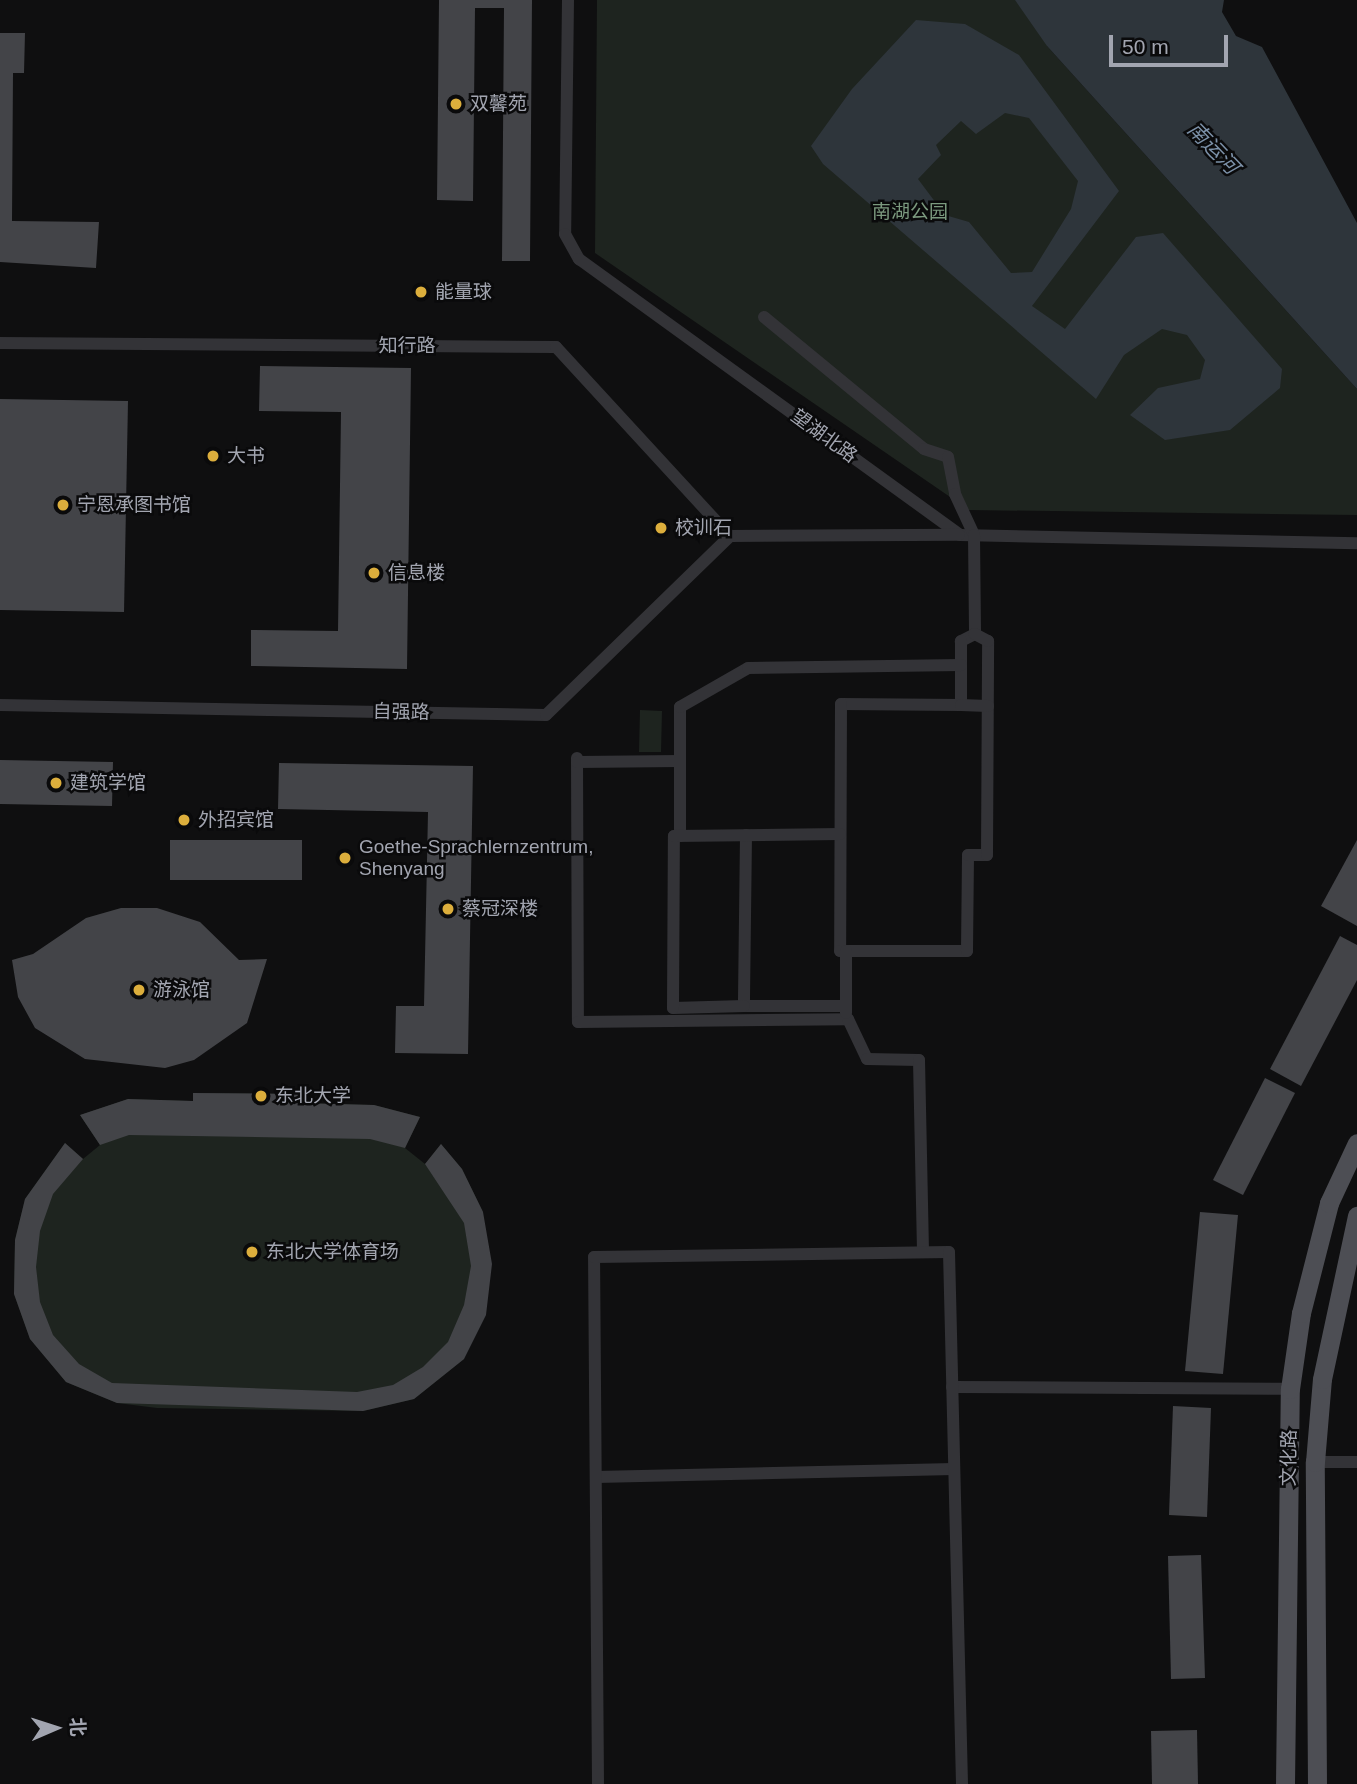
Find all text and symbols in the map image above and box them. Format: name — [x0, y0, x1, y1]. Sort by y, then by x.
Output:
scale bar — [1112, 21, 1231, 65]
text: 50 m — [1122, 35, 1169, 58]
place label: 双馨苑 — [470, 93, 527, 115]
marker: 双馨苑 — [448, 96, 464, 112]
water label: 南运河 — [1182, 117, 1244, 179]
park label: 南湖公园 — [872, 201, 948, 223]
place label: 能量球 — [435, 281, 492, 303]
marker: 能量球 — [413, 284, 429, 300]
street label: 知行路 — [379, 335, 435, 357]
street label: 望湖北路 — [787, 404, 861, 468]
place label: 大书 — [227, 445, 265, 467]
marker: 大书 — [205, 448, 221, 464]
place label: 宁恩承图书馆 — [77, 494, 191, 516]
marker: 宁恩承图书馆 — [55, 497, 71, 513]
place label: 校训石 — [675, 517, 732, 539]
marker: 校训石 — [653, 520, 669, 536]
place label: 信息楼 — [388, 562, 445, 584]
marker: 信息楼 — [366, 565, 382, 581]
street label: 自强路 — [372, 700, 430, 724]
place label: 建筑学馆 — [70, 772, 146, 794]
marker: 建筑学馆 — [48, 775, 64, 791]
place label: 外招宾馆 — [198, 809, 274, 831]
marker: 外招宾馆 — [176, 812, 192, 828]
place label: Goethe-Sprachlernzentrum, Shenyang — [359, 836, 593, 880]
marker: Goethe-Sprachlernzentrum, Shenyang — [337, 850, 353, 866]
place label: 蔡冠深楼 — [462, 898, 538, 920]
marker: 蔡冠深楼 — [440, 901, 456, 917]
place label: 游泳馆 — [153, 979, 210, 1001]
marker: 游泳馆 — [131, 982, 147, 998]
place label: 东北大学 — [275, 1085, 351, 1107]
marker: 东北大学 — [253, 1088, 269, 1104]
place label: 东北大学体育场 — [266, 1241, 399, 1263]
marker: 东北大学体育场 — [244, 1244, 260, 1260]
street label: 文化路 — [1277, 1429, 1301, 1487]
north arrow — [21, 1693, 91, 1763]
text: 北 — [66, 1717, 88, 1737]

